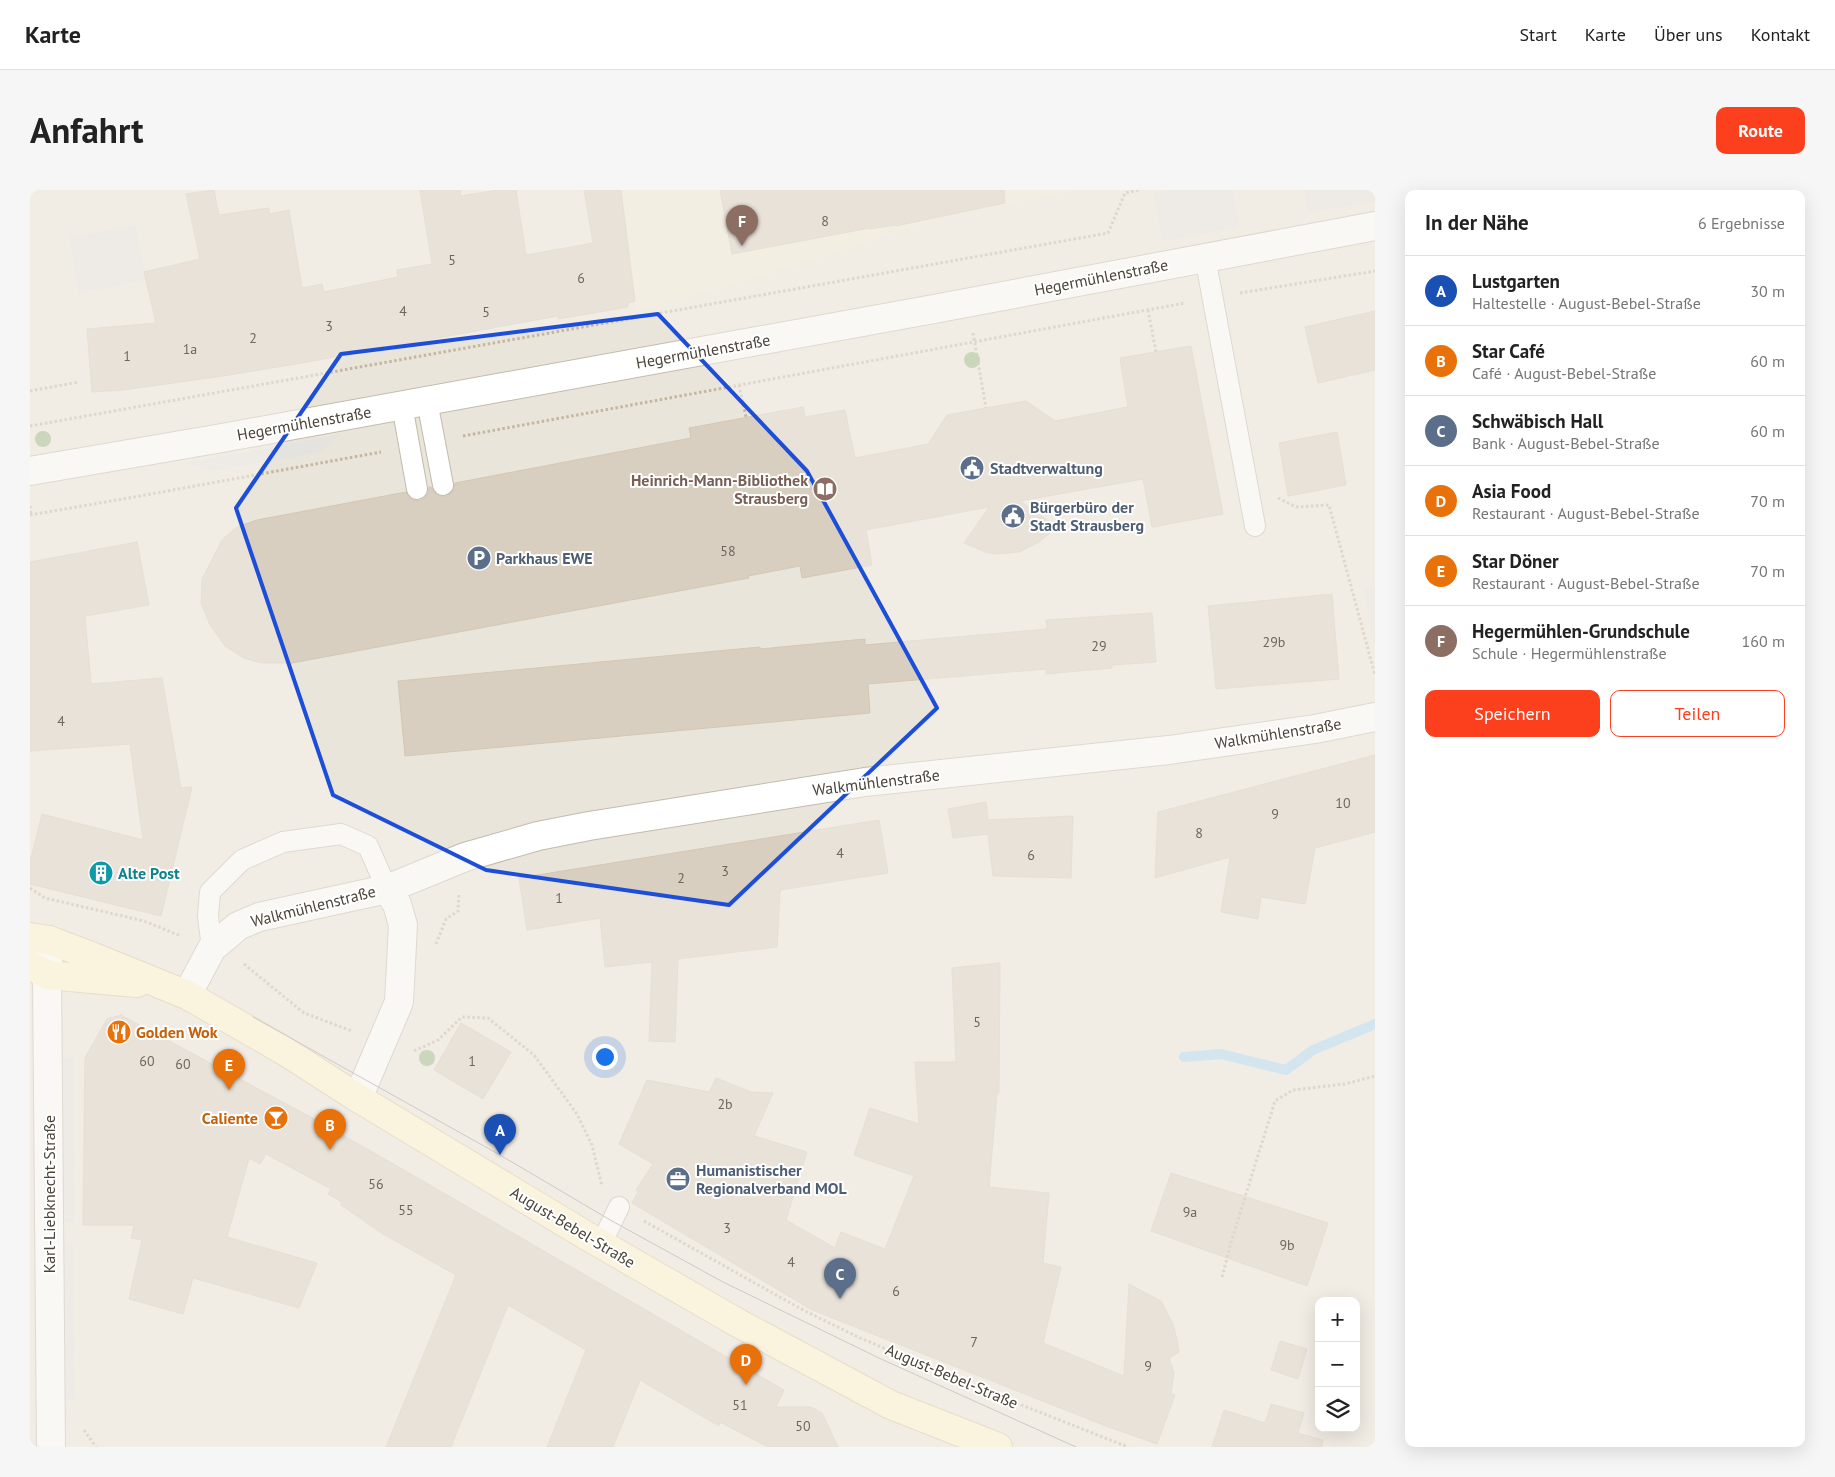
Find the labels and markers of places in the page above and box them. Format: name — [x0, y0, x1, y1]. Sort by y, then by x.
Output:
pin: F — [726, 205, 758, 246]
public building icon: Stadtverwaltung — [959, 455, 985, 481]
place label: Stadtverwaltung — [990, 458, 1103, 478]
place label: Heinrich-Mann-Bibliothek Strausberg — [631, 470, 808, 508]
library icon: Heinrich-Mann-Bibliothek Strausberg — [812, 476, 838, 502]
place label: Bürgerbüro der Stadt Strausberg — [1030, 497, 1144, 535]
public building icon: Bürgerbüro der Stadt Strausberg — [1000, 503, 1026, 529]
parking icon: Parkhaus EWE — [466, 545, 492, 571]
place label: Parkhaus EWE — [496, 548, 593, 568]
building icon: Alte Post — [88, 860, 114, 886]
place label: Alte Post — [118, 863, 180, 883]
restaurant icon: Golden Wok — [106, 1019, 132, 1045]
place label: Golden Wok — [136, 1022, 218, 1042]
pin: E — [213, 1049, 245, 1090]
bar icon: Caliente — [263, 1105, 289, 1131]
place label: Caliente — [202, 1108, 258, 1128]
pin: B — [314, 1109, 346, 1150]
pin: A — [484, 1114, 516, 1155]
place label: Humanistischer Regionalverband MOL — [696, 1160, 847, 1198]
office icon: Humanistischer Regionalverband MOL — [665, 1166, 691, 1192]
pin: C — [824, 1258, 856, 1299]
pin: D — [730, 1344, 762, 1385]

